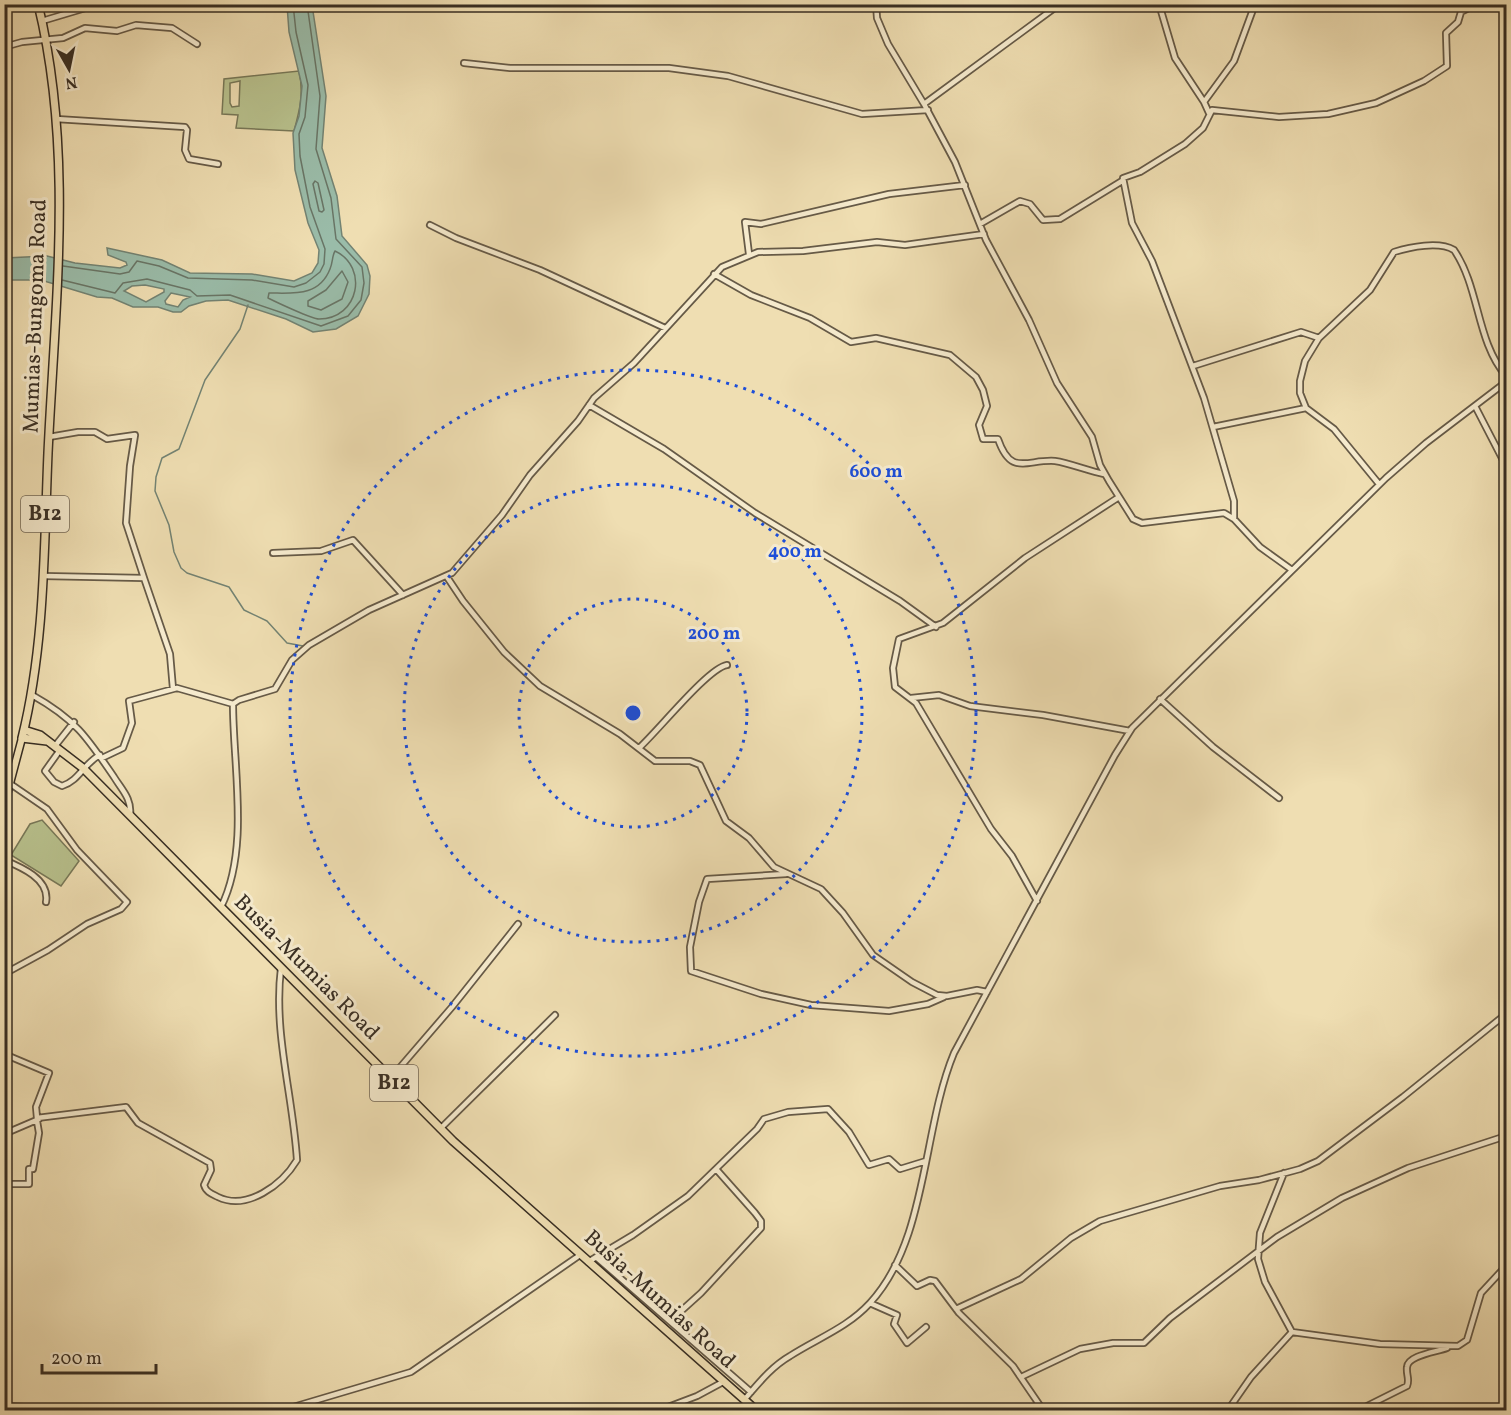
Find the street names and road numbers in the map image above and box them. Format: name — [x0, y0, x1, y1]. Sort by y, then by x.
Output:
street label: Mumias-Bungoma Road — [16, 198, 56, 434]
road number: B12 — [21, 496, 69, 532]
street label: Busia-Mumias Road — [226, 888, 386, 1048]
road number: B12 — [370, 1065, 418, 1101]
street label: Busia-Mumias Road — [576, 1223, 742, 1377]

